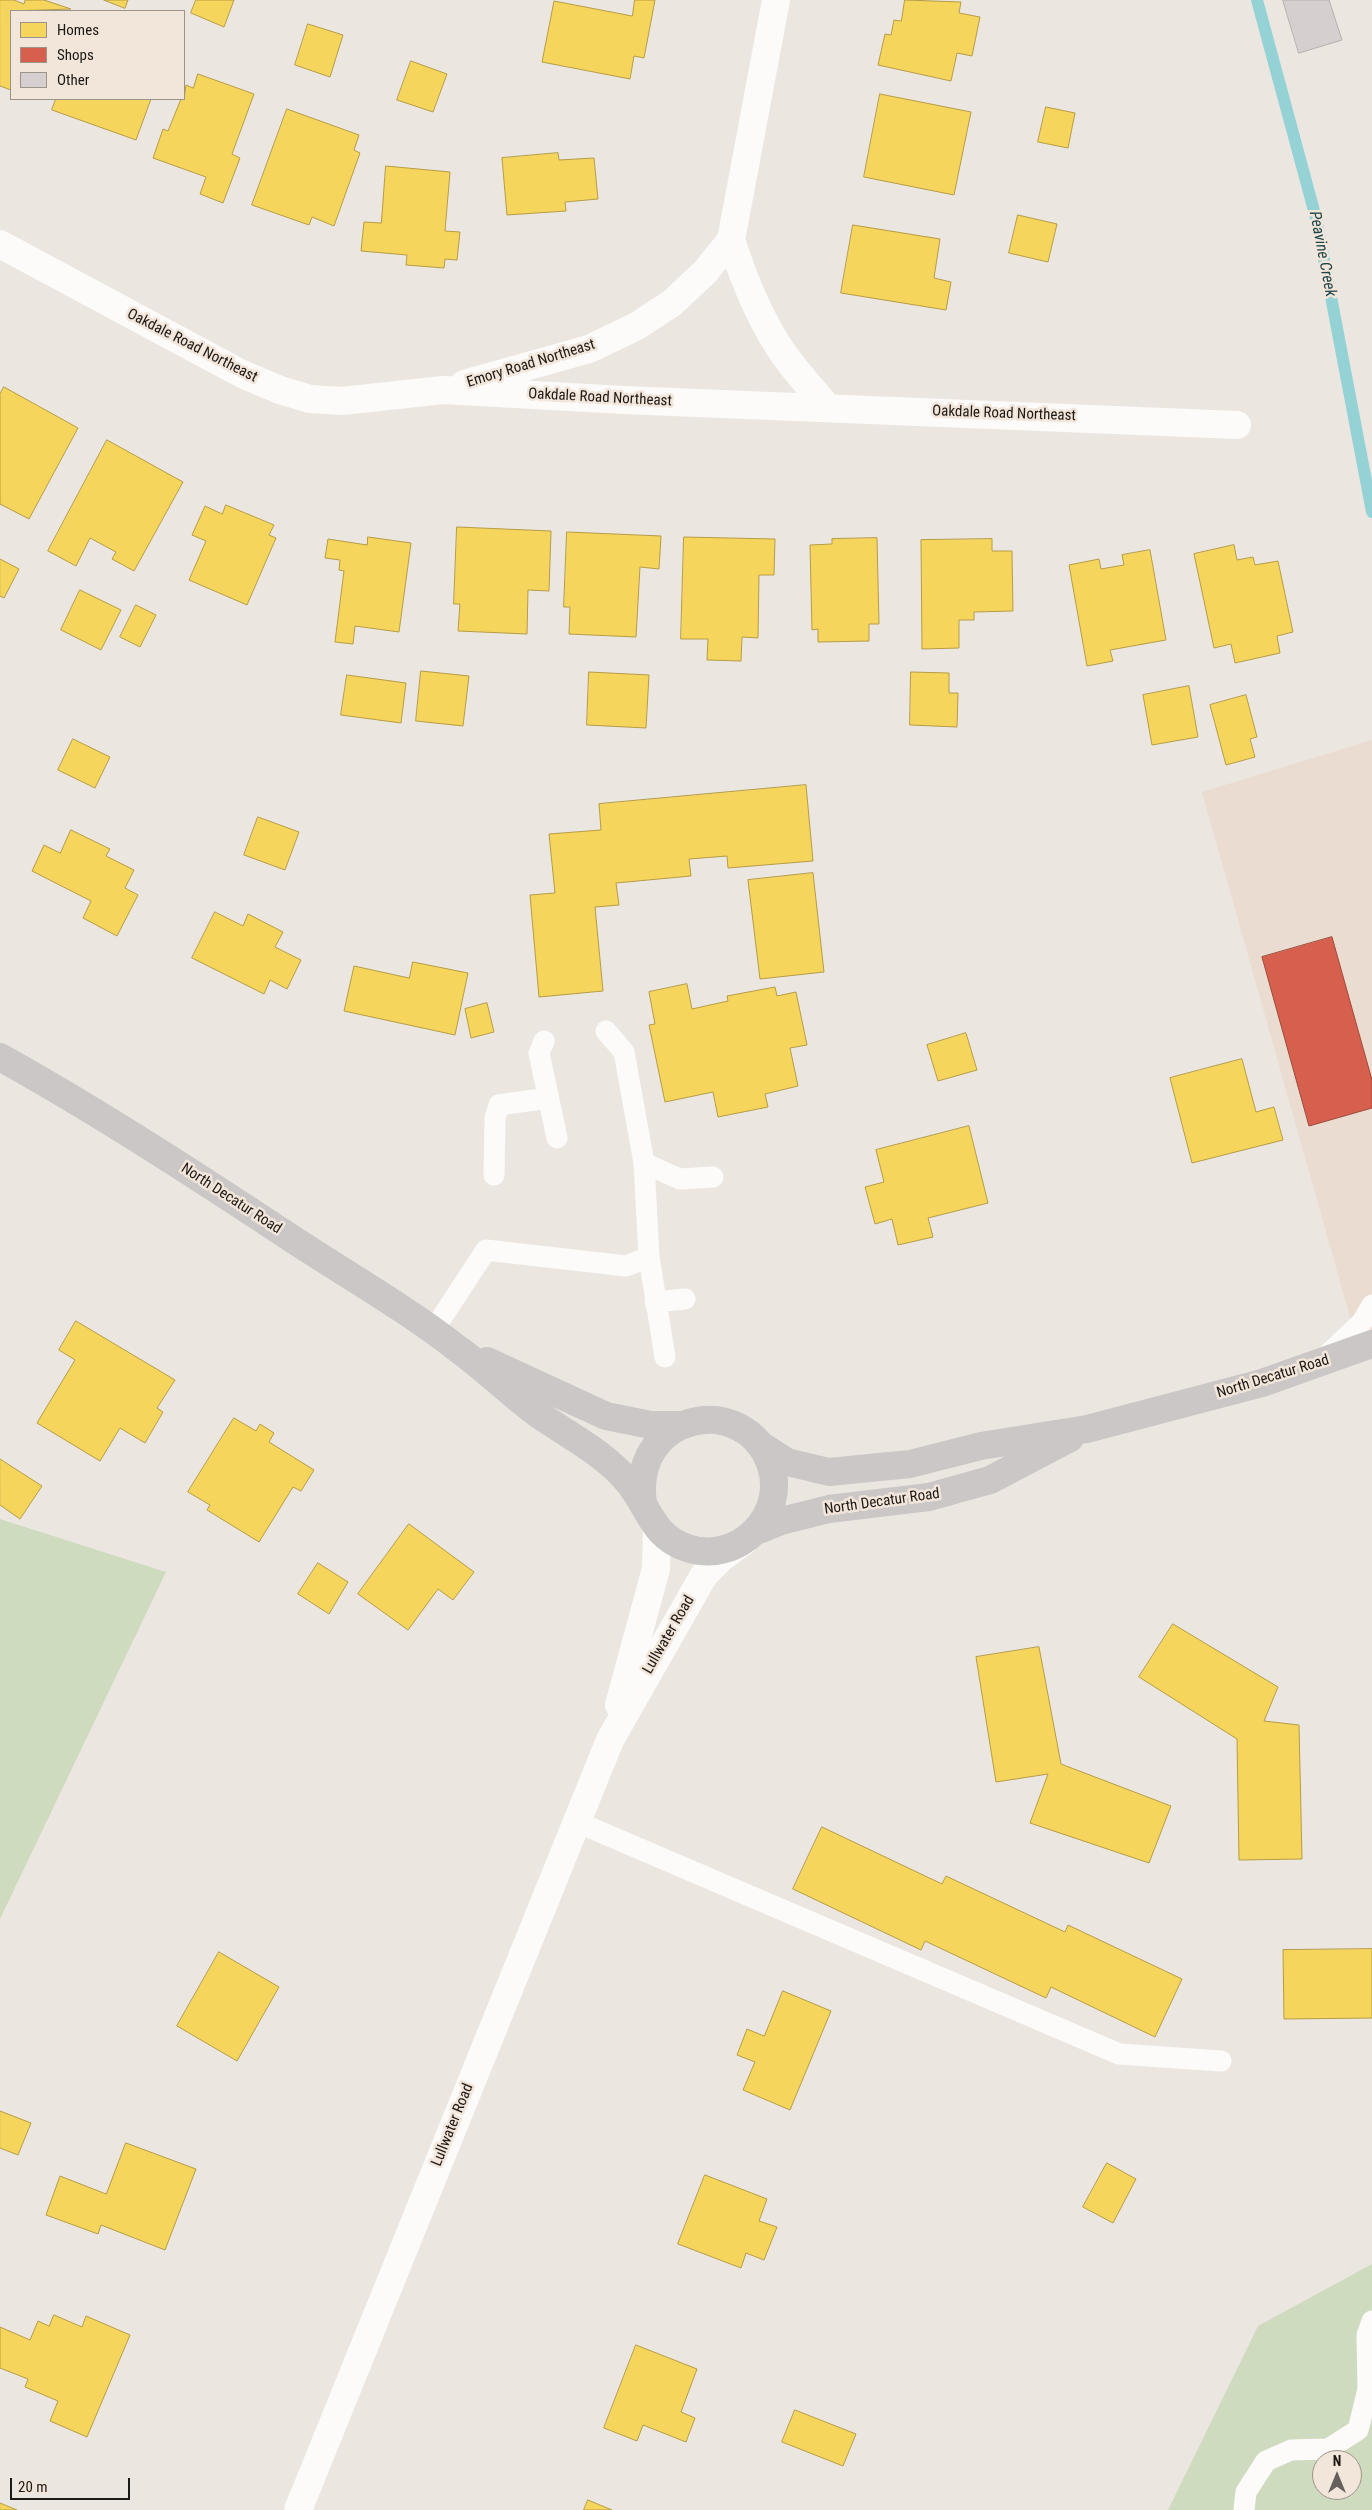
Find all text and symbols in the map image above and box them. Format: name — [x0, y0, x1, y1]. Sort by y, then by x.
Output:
legend — [10, 10, 185, 100]
text: Homes — [57, 21, 99, 39]
text: Shops — [57, 46, 94, 64]
text: Other — [57, 71, 89, 89]
water label: Peavine Creek — [1304, 210, 1340, 298]
street label: Oakdale Road Northeast — [124, 305, 260, 387]
street label: Emory Road Northeast — [465, 336, 597, 392]
street label: Oakdale Road Northeast — [528, 385, 672, 411]
street label: Oakdale Road Northeast — [932, 402, 1076, 426]
street label: North Decatur Road — [177, 1160, 285, 1238]
street label: North Decatur Road — [1215, 1351, 1331, 1403]
street label: North Decatur Road — [823, 1485, 941, 1519]
street label: Lullwater Road — [639, 1593, 699, 1677]
street label: Lullwater Road — [428, 2081, 478, 2169]
north arrow — [1312, 2450, 1362, 2500]
text: N — [1333, 2453, 1341, 2469]
scale bar — [12, 2468, 132, 2500]
text: 20 m — [18, 2478, 48, 2496]

